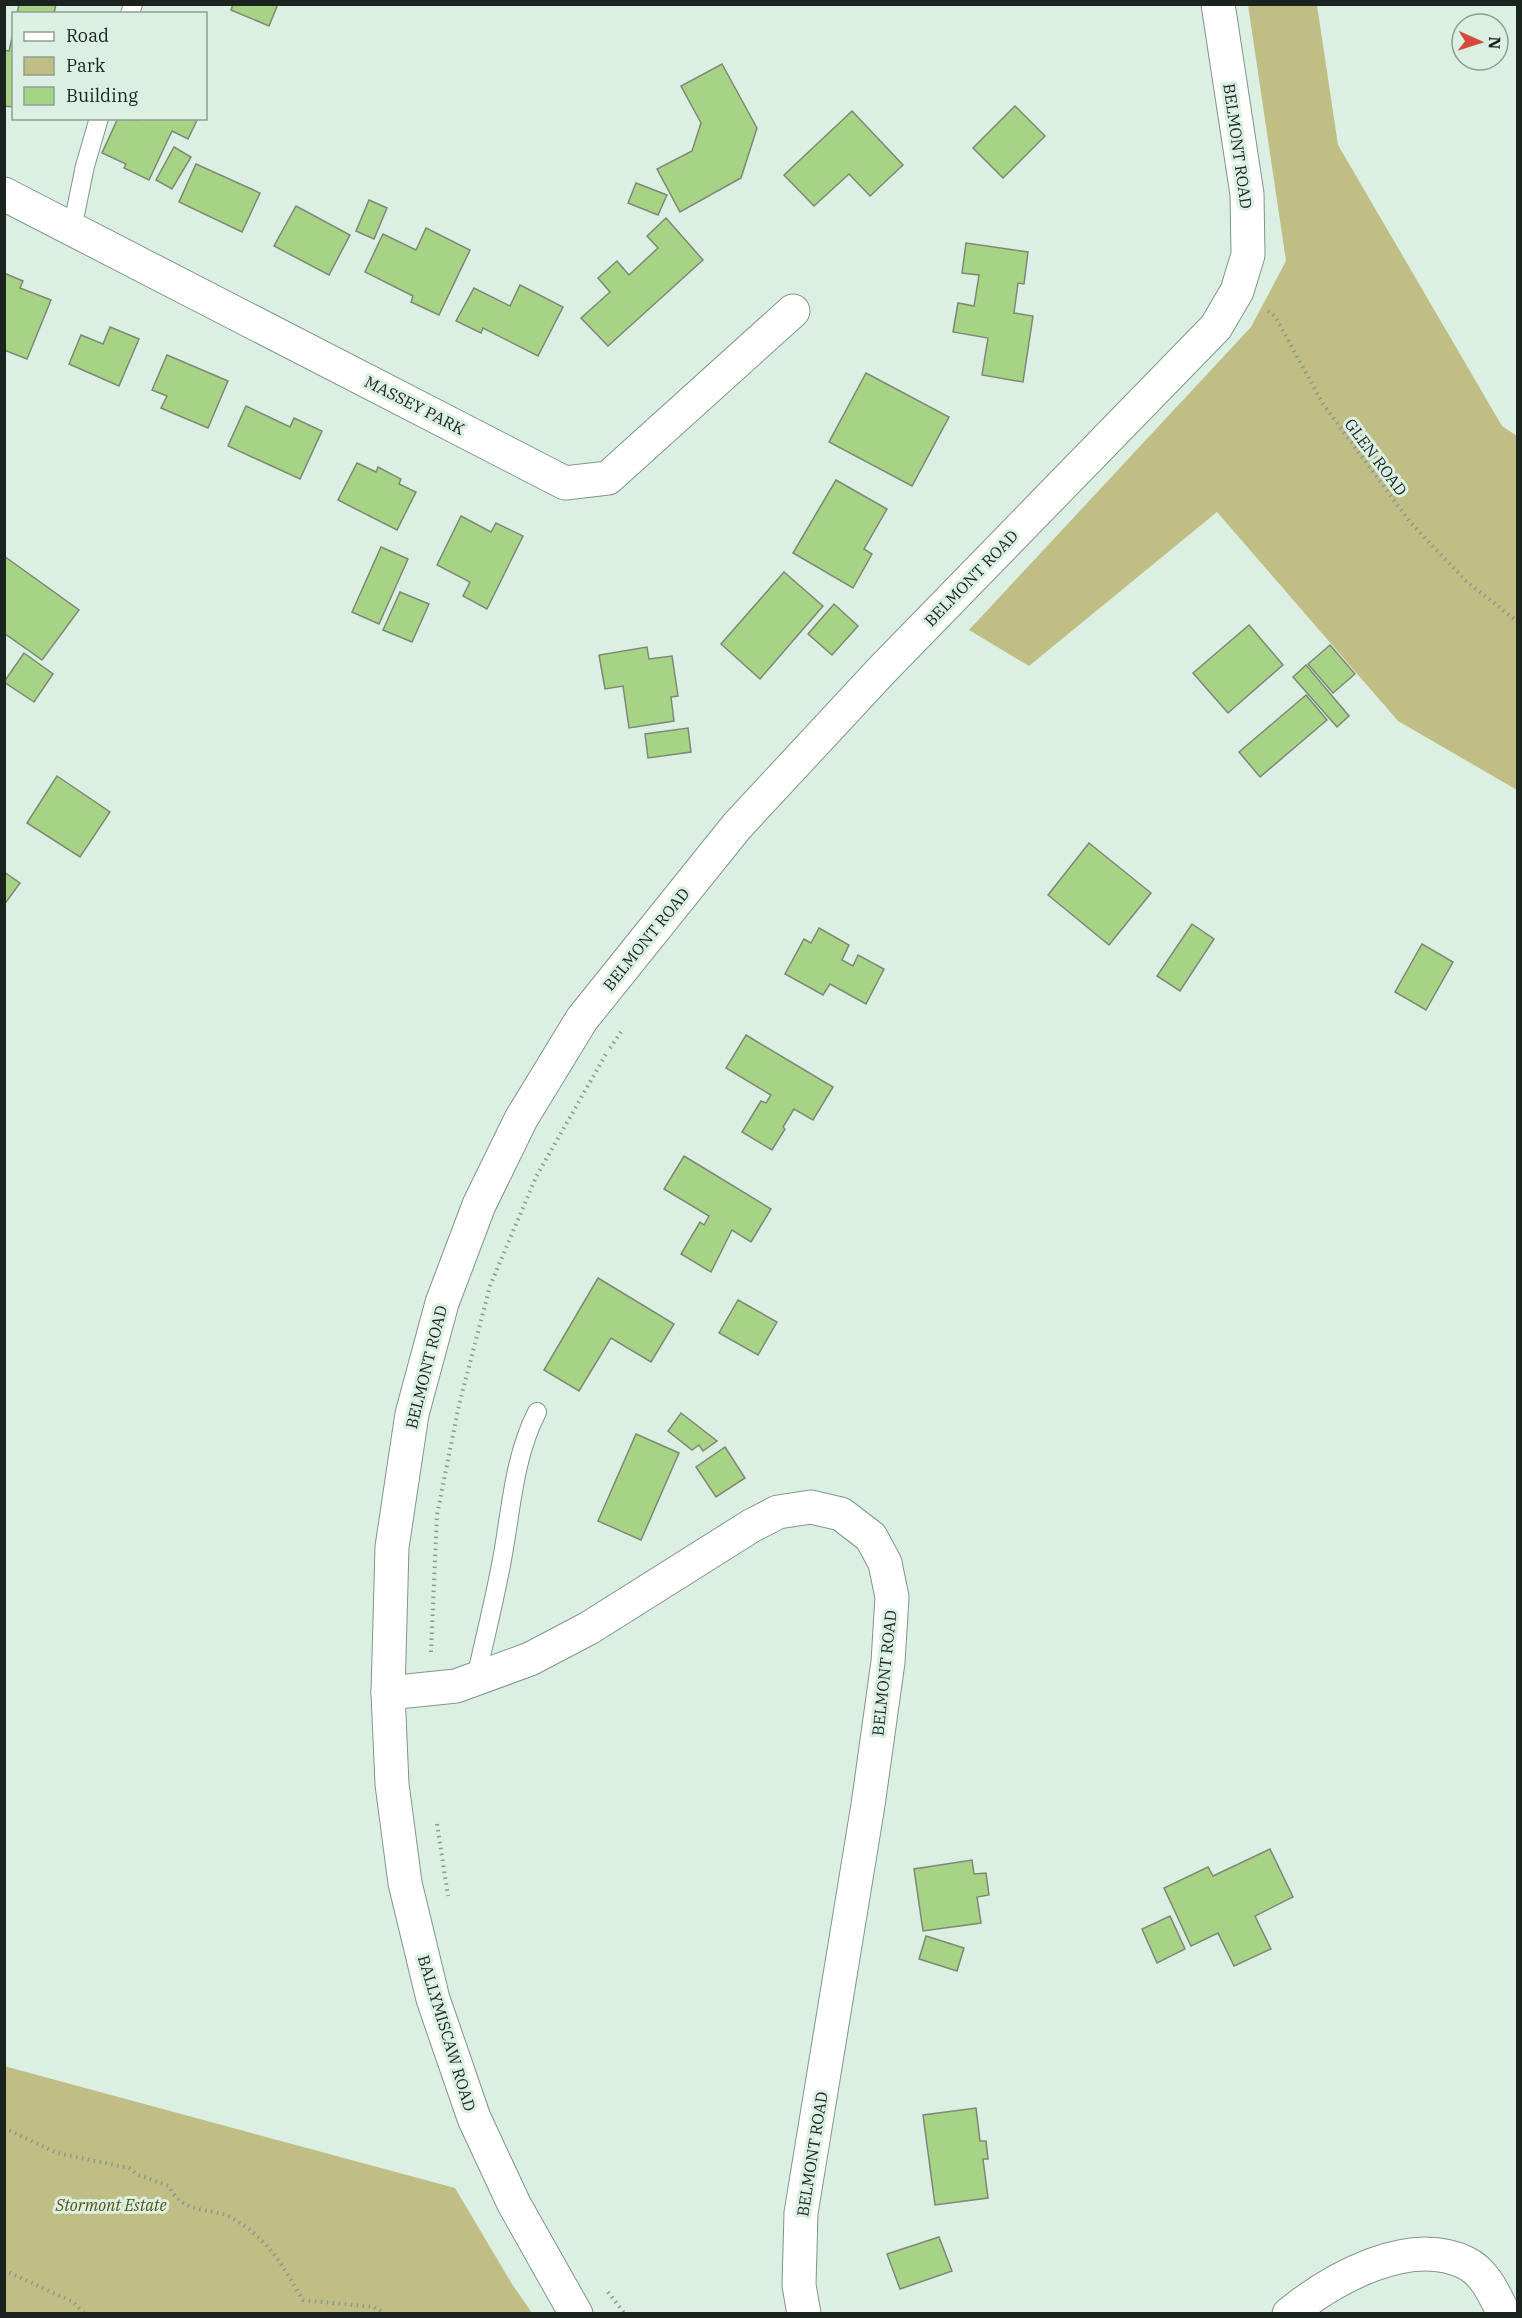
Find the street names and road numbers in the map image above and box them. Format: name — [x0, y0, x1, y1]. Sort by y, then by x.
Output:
street label: BELMONT ROAD — [1219, 82, 1257, 210]
street label: MASSEY PARK — [362, 371, 468, 439]
street label: GLEN ROAD — [1341, 414, 1411, 500]
street label: BELMONT ROAD — [920, 526, 1022, 630]
street label: BELMONT ROAD — [598, 884, 694, 994]
street label: BELMONT ROAD — [401, 1303, 451, 1431]
street label: BELMONT ROAD — [867, 1609, 901, 1737]
street label: BALLYMISCAW ROAD — [414, 1953, 480, 2113]
street label: BELMONT ROAD — [792, 2090, 832, 2218]

